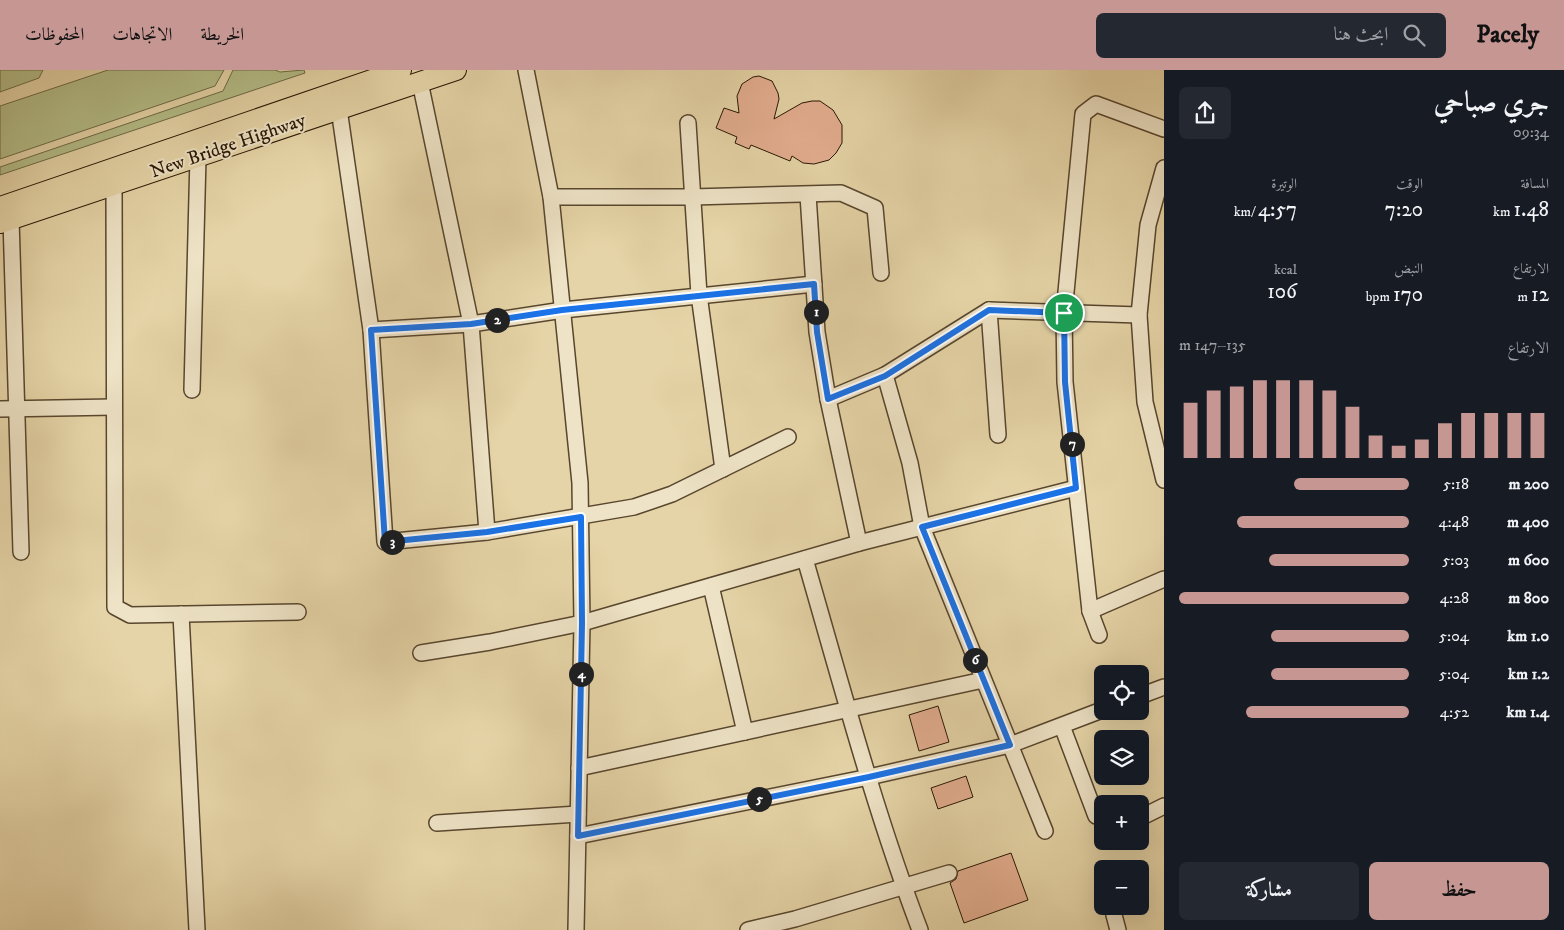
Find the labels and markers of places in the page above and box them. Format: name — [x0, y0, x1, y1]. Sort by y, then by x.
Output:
pin — [1043, 292, 1085, 334]
pin: 1 — [804, 300, 828, 324]
pin: 2 — [484, 308, 510, 332]
pin: 7 — [1060, 432, 1084, 456]
pin: 3 — [380, 530, 404, 554]
pin: 6 — [962, 648, 988, 672]
pin: 4 — [568, 662, 594, 686]
pin: 5 — [746, 786, 772, 812]

